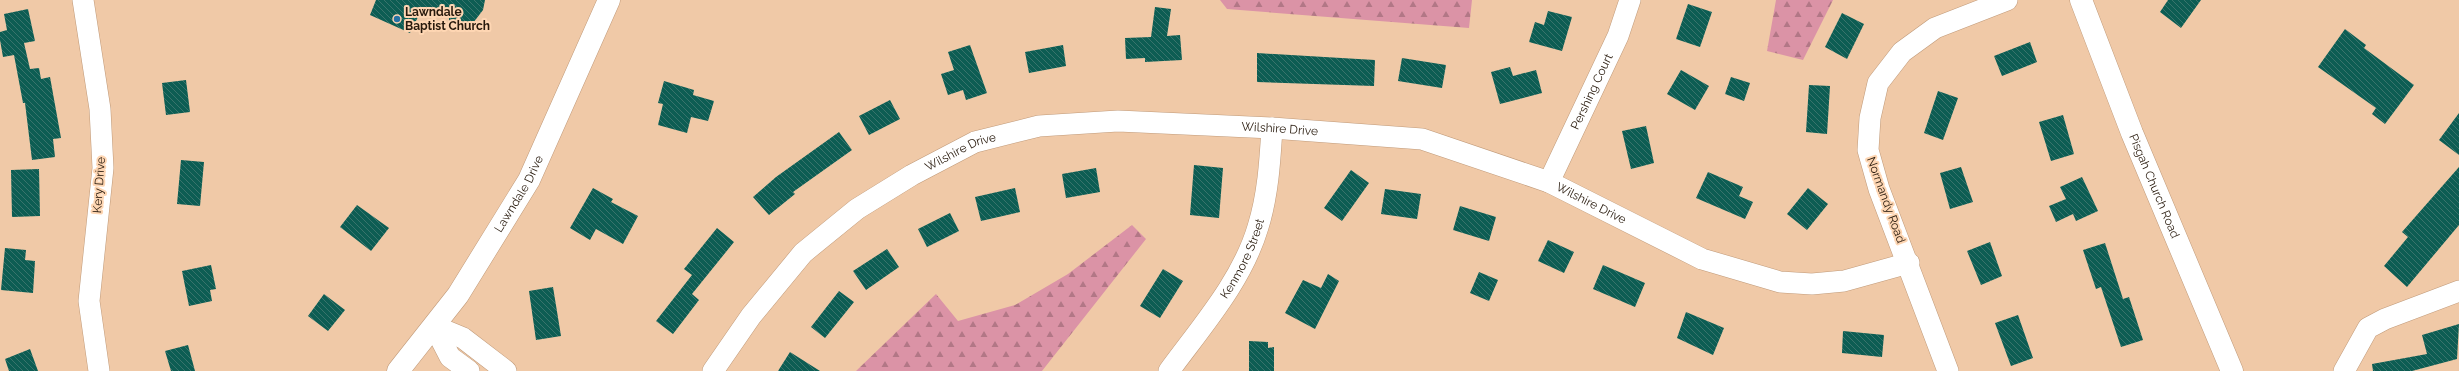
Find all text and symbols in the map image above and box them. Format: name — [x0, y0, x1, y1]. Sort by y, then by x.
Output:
place label: Lawndale Baptist Church — [405, 5, 490, 33]
marker: Lawndale Baptist Church — [392, 14, 402, 24]
street label: Pershing Court — [1568, 51, 1616, 132]
street label: Wilshire Drive — [1241, 120, 1318, 138]
street label: Wilshire Drive — [923, 130, 997, 174]
street label: Pisgah Church Road — [2126, 132, 2182, 240]
street label: Lawndale Drive — [491, 153, 546, 235]
street label: Normandy Road — [1864, 155, 1908, 245]
street label: Kery Drive — [90, 156, 108, 214]
street label: Wilshire Drive — [1554, 180, 1629, 227]
street label: Kenmore Street — [1217, 217, 1267, 301]

